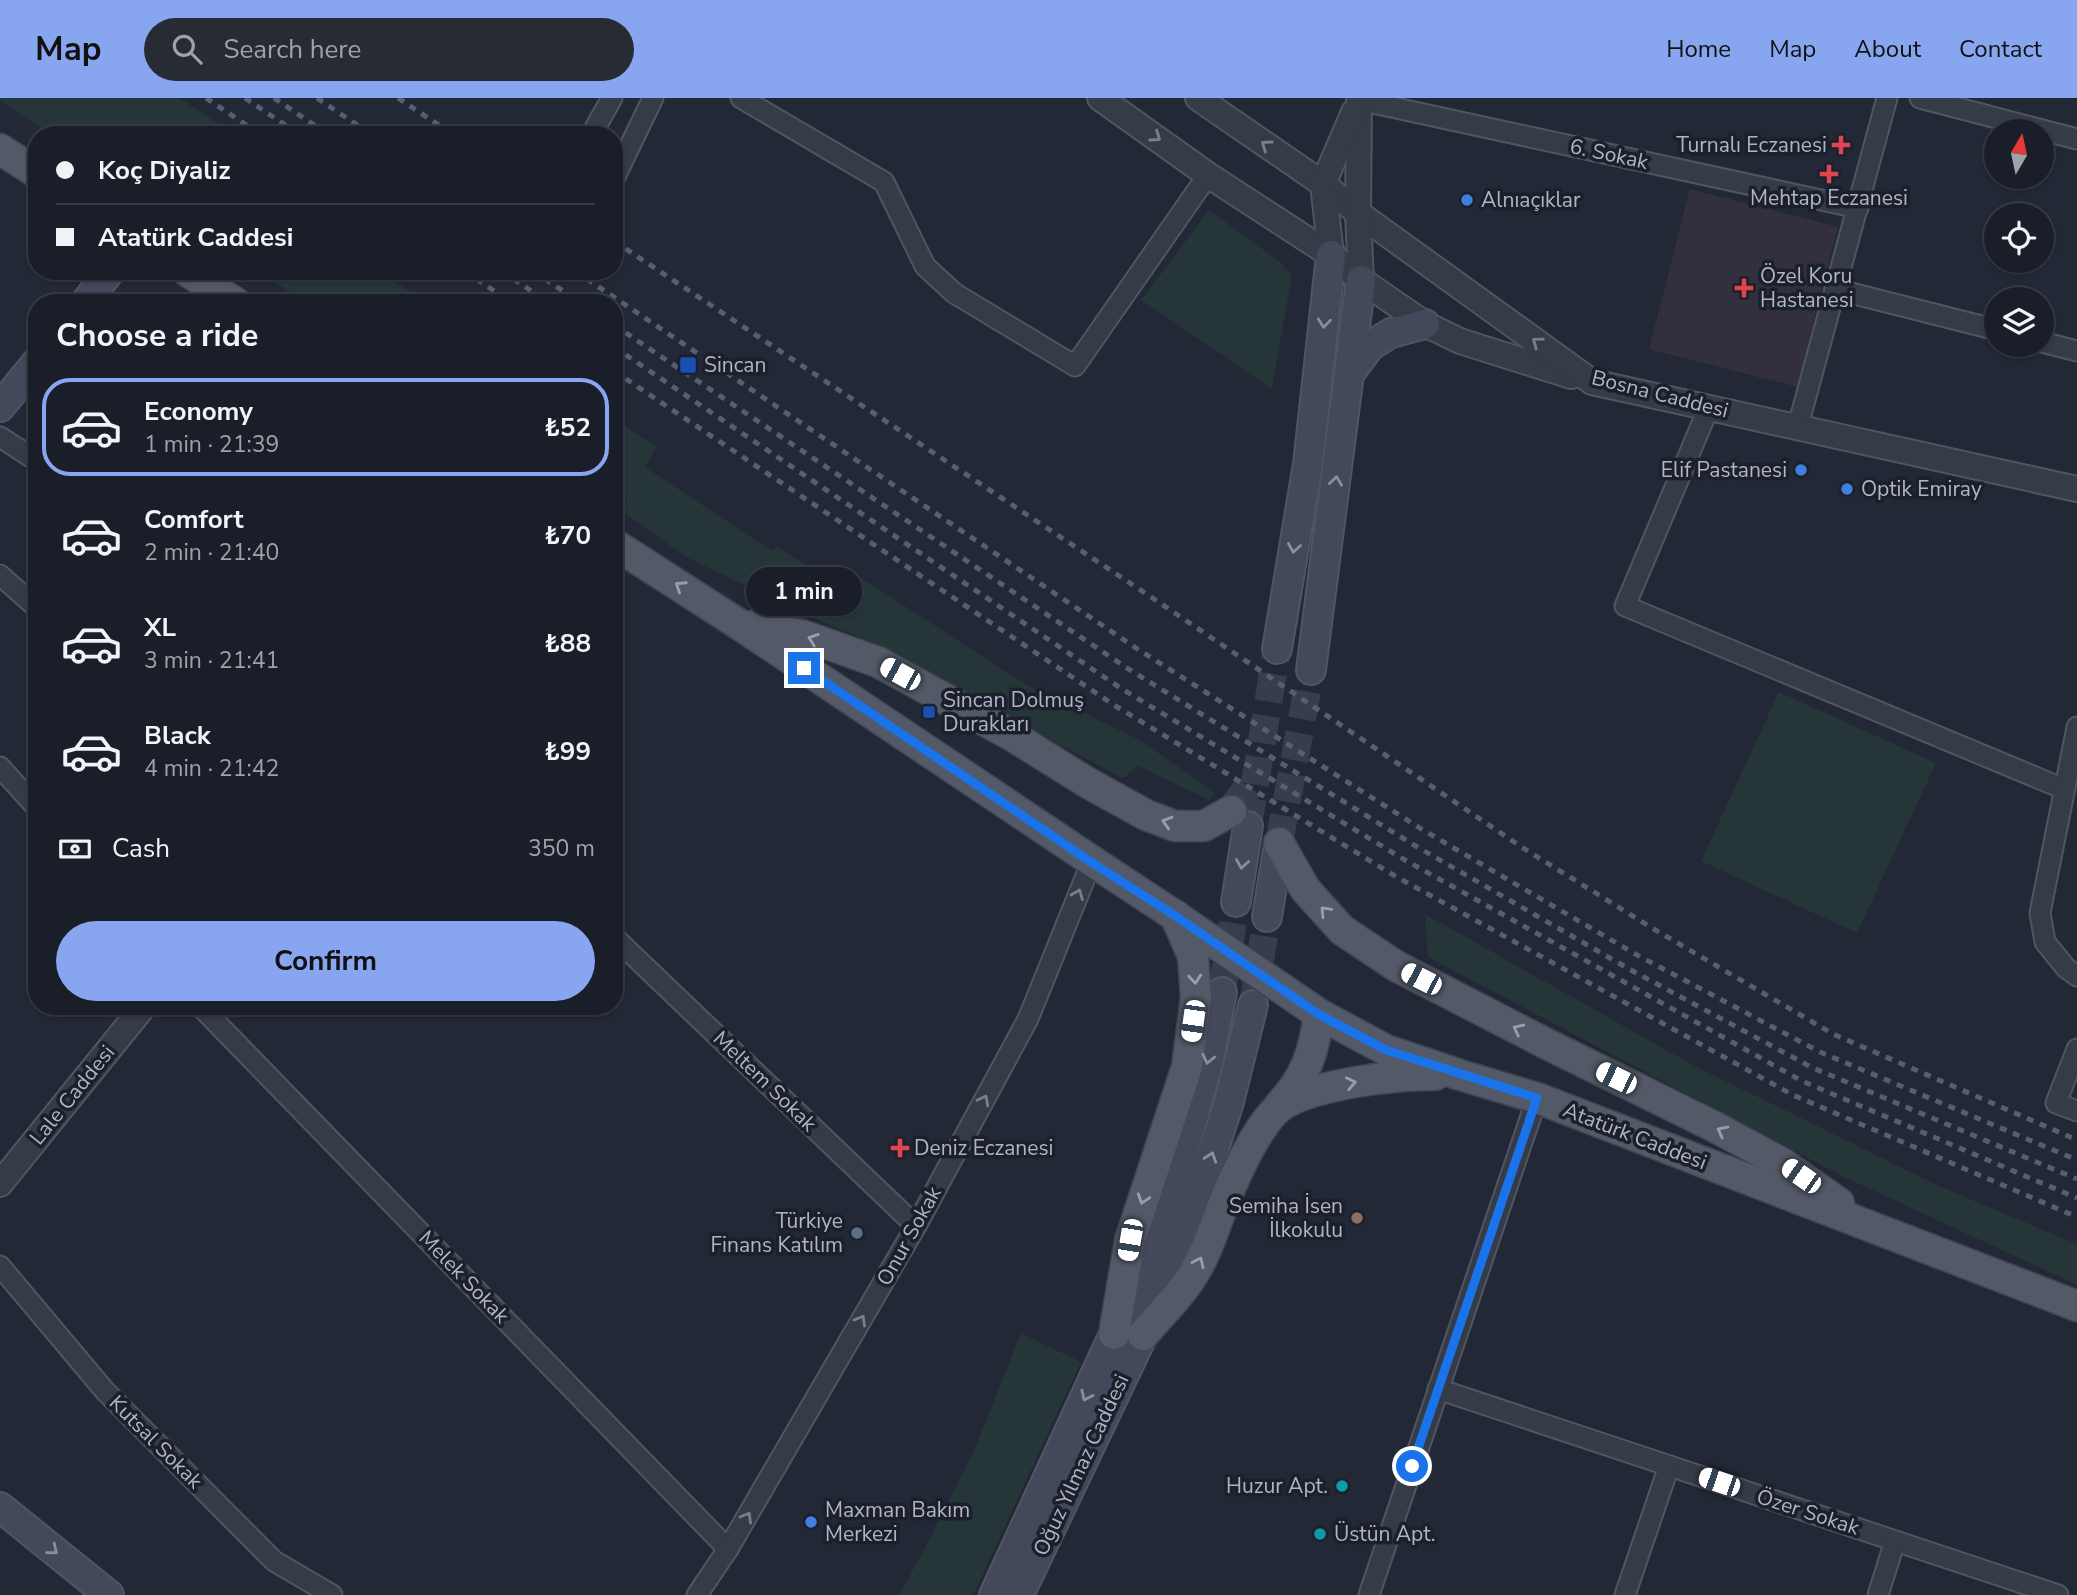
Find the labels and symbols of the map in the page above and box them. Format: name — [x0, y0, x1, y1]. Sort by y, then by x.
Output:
north arrow — [1984, 119, 2054, 189]
one-way arrow — [1148, 129, 1161, 141]
place label: Turnalı Eczanesi — [1676, 131, 1827, 159]
street label: 6. Sokak — [1567, 132, 1651, 176]
marker: Turnalı Eczanesi — [1833, 137, 1849, 153]
one-way arrow — [1261, 140, 1274, 153]
marker: Mehtap Eczanesi — [1821, 166, 1837, 182]
place label: Mehtap Eczanesi — [1750, 184, 1908, 212]
place label: Alnıaçıklar — [1481, 186, 1581, 214]
marker: Alnıaçıklar — [1459, 192, 1475, 208]
place label: Özel Koru Hastanesi — [1760, 262, 1854, 314]
marker: Özel Koru Hastanesi — [1734, 278, 1754, 298]
one-way arrow — [1316, 317, 1331, 329]
one-way arrow — [1532, 338, 1545, 350]
place label: Sincan — [704, 351, 766, 379]
marker: Sincan — [678, 355, 698, 375]
street label: Bosna Caddesi — [1589, 363, 1731, 425]
place label: Elif Pastanesi — [1661, 456, 1787, 484]
marker: Elif Pastanesi — [1793, 462, 1809, 478]
one-way arrow — [1328, 475, 1343, 487]
place label: Optik Emiray — [1861, 475, 1982, 503]
marker: Optik Emiray — [1839, 481, 1855, 497]
one-way arrow — [1287, 542, 1302, 554]
callout: 1 min — [746, 566, 862, 616]
one-way arrow — [674, 581, 687, 594]
one-way arrow — [808, 633, 820, 647]
route end — [788, 652, 820, 684]
car — [877, 655, 924, 693]
place label: Sincan Dolmuş Durakları — [943, 686, 1084, 738]
marker: Sincan Dolmuş Durakları — [921, 704, 937, 720]
one-way arrow — [1162, 816, 1174, 831]
one-way arrow — [1235, 858, 1250, 870]
one-way arrow — [1070, 888, 1084, 900]
one-way arrow — [1321, 906, 1334, 919]
car — [1398, 960, 1445, 998]
one-way arrow — [1187, 974, 1202, 985]
car — [1180, 999, 1207, 1043]
one-way arrow — [1513, 1024, 1525, 1038]
street label: Meltem Sokak — [707, 1025, 823, 1138]
street label: Lale Caddesi — [23, 1039, 121, 1151]
one-way arrow — [1202, 1053, 1217, 1065]
car — [1593, 1059, 1640, 1097]
one-way arrow — [1345, 1077, 1357, 1092]
one-way arrow — [975, 1095, 989, 1107]
street label: Atatürk Caddesi — [1559, 1096, 1711, 1176]
one-way arrow — [1716, 1125, 1729, 1139]
place label: Deniz Eczanesi — [914, 1134, 1053, 1162]
marker: Deniz Eczanesi — [892, 1140, 908, 1156]
one-way arrow — [1203, 1151, 1217, 1164]
car — [1778, 1155, 1825, 1197]
street label: Onur Sokak — [870, 1181, 948, 1291]
one-way arrow — [1137, 1192, 1152, 1204]
place label: Semiha İsen İlkokulu — [1229, 1192, 1343, 1244]
place label: Türkiye Finans Katılım — [711, 1207, 843, 1259]
marker: Semiha İsen İlkokulu — [1349, 1210, 1365, 1226]
car — [1117, 1217, 1144, 1263]
street label: Melek Sokak — [413, 1224, 516, 1330]
marker: Türkiye Finans Katılım — [849, 1225, 865, 1241]
one-way arrow — [1191, 1257, 1205, 1269]
one-way arrow — [853, 1315, 866, 1328]
street label: Oğuz Yılmaz Caddesi — [1027, 1370, 1135, 1560]
street label: Kutsal Sokak — [103, 1389, 209, 1495]
one-way arrow — [1080, 1389, 1094, 1401]
route start — [1396, 1450, 1428, 1482]
car — [1696, 1465, 1743, 1499]
place label: Huzur Apt. — [1226, 1472, 1328, 1500]
marker: Huzur Apt. — [1334, 1478, 1350, 1494]
street label: Özer Sokak — [1753, 1482, 1863, 1542]
place label: Maxman Bakım Merkezi — [825, 1496, 970, 1548]
one-way arrow — [739, 1511, 752, 1524]
marker: Maxman Bakım Merkezi — [803, 1514, 819, 1530]
place label: Üstün Apt. — [1334, 1520, 1436, 1548]
marker: Üstün Apt. — [1312, 1526, 1328, 1542]
one-way arrow — [46, 1542, 58, 1555]

